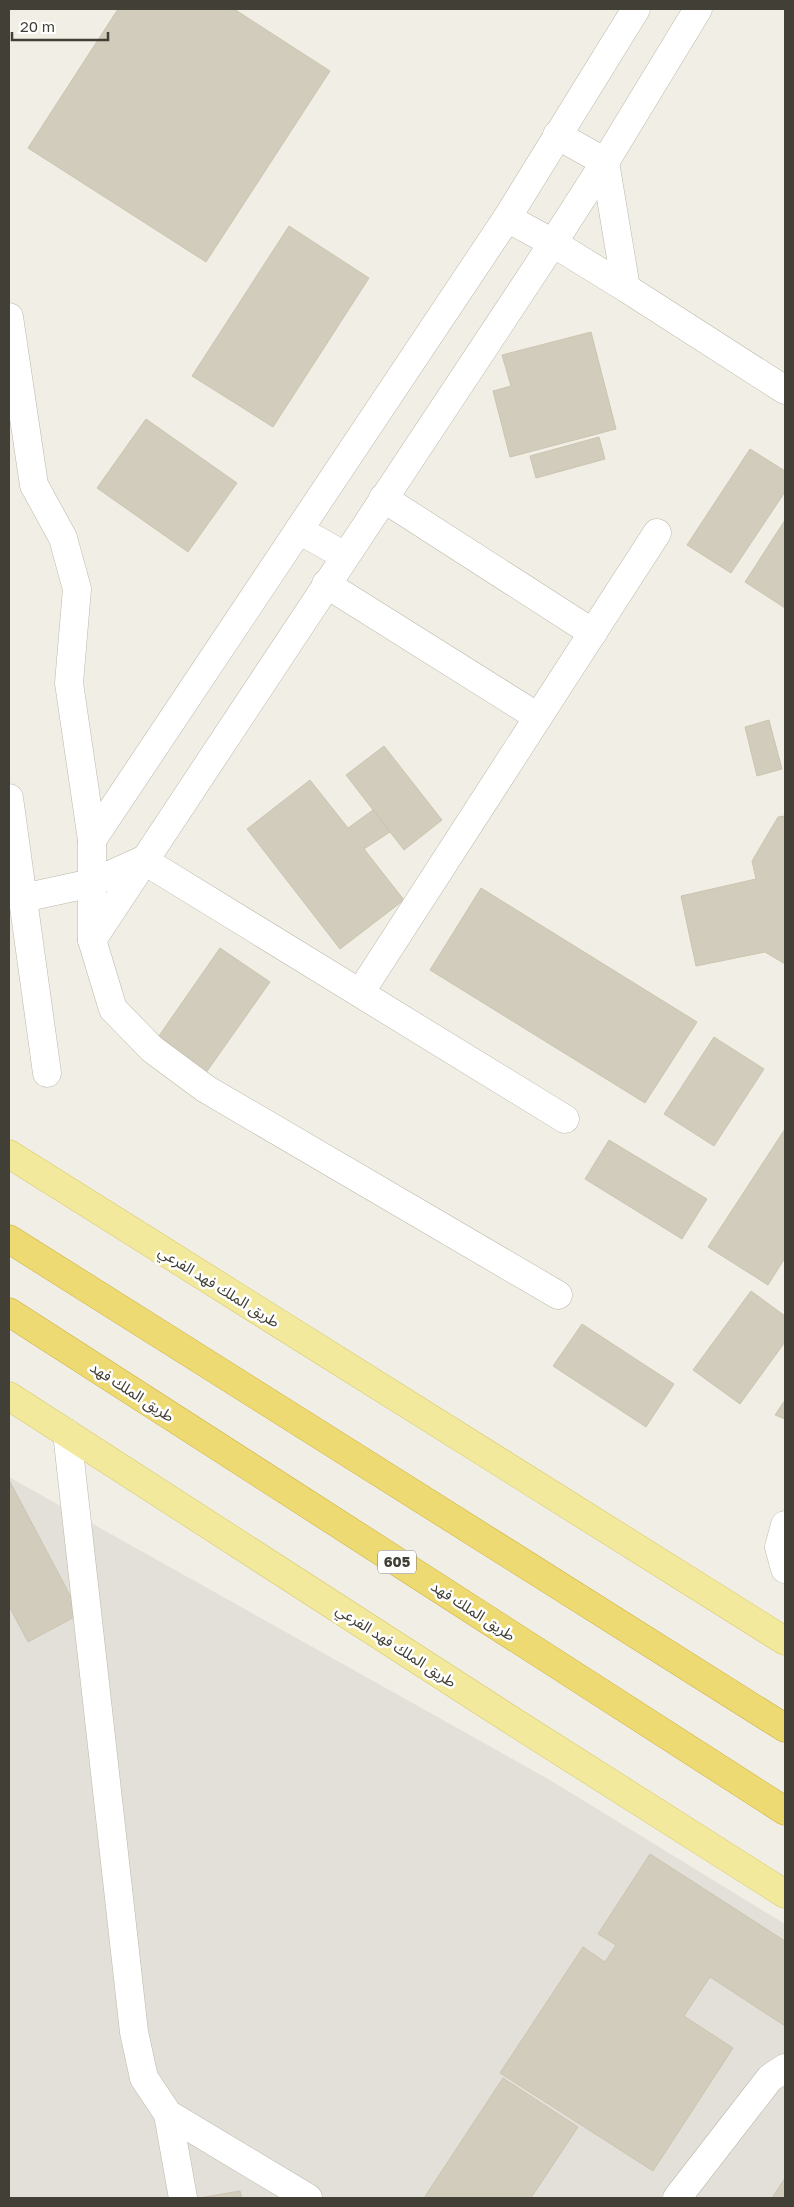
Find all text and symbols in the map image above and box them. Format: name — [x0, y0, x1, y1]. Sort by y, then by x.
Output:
scale bar — [12, 10, 109, 42]
text: 20 m — [20, 17, 55, 35]
street label: طريق الملك فهد الفرعي — [154, 1242, 283, 1334]
street label: طريق الملك فهد — [86, 1357, 178, 1427]
road number: 605 — [378, 1550, 416, 1574]
street label: طريق الملك فهد — [427, 1576, 519, 1646]
street label: طريق الملك فهد الفرعي — [331, 1600, 460, 1694]

